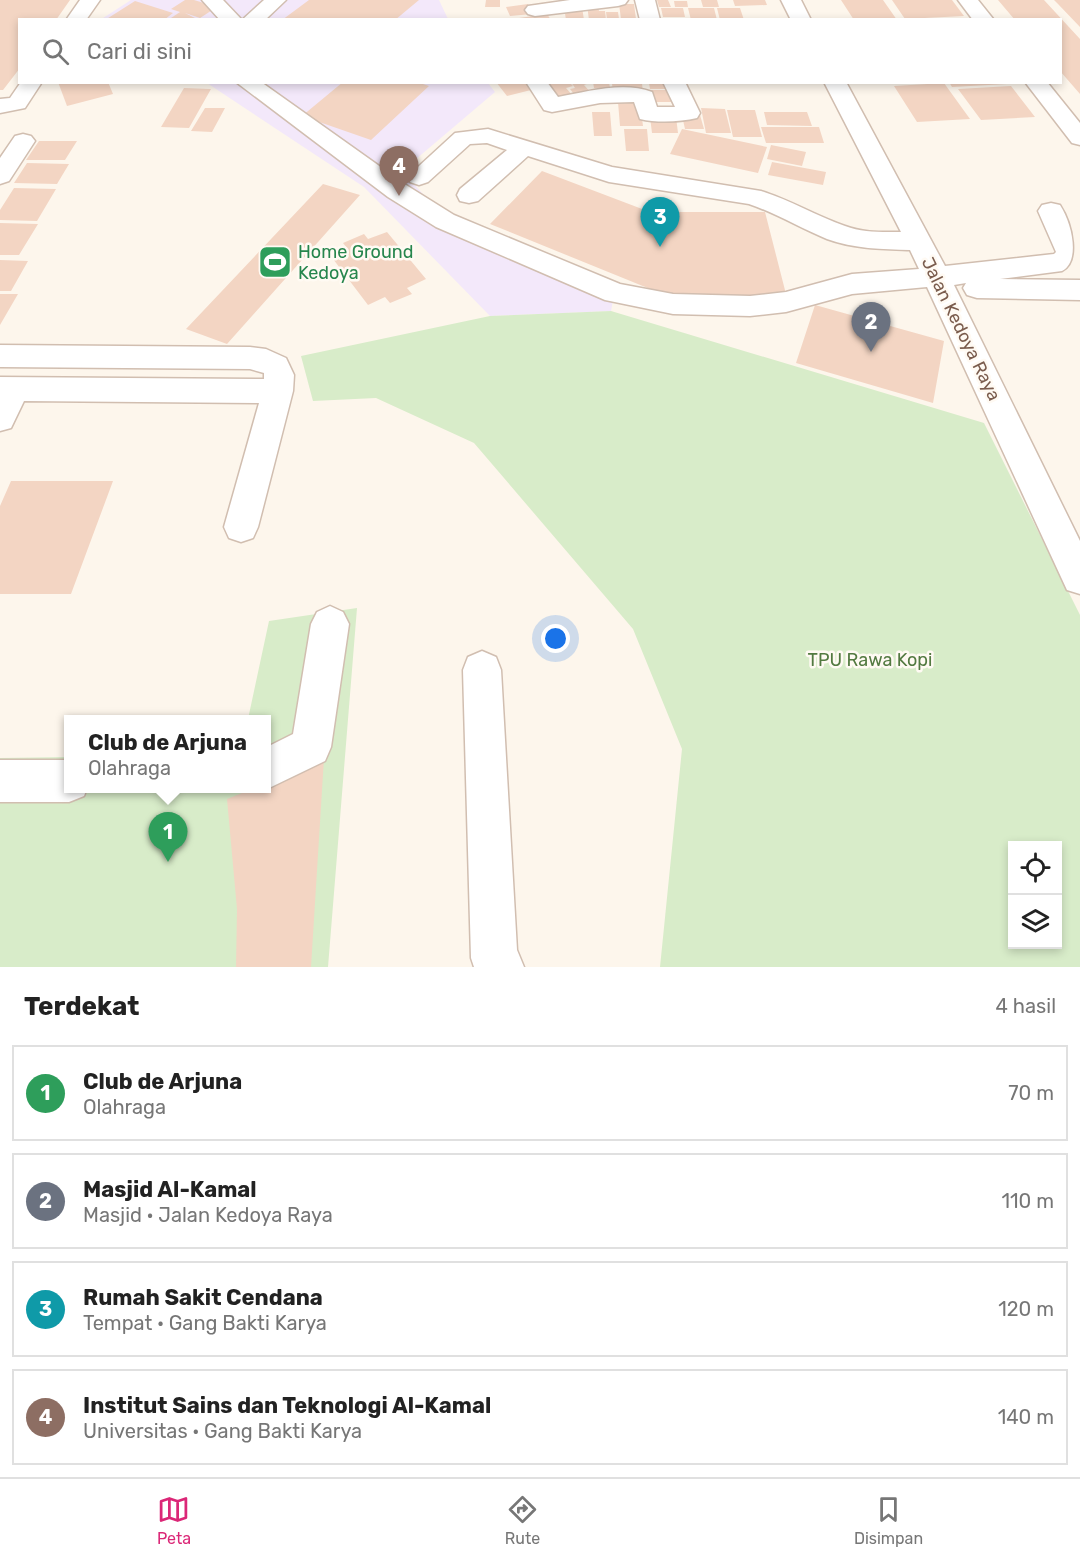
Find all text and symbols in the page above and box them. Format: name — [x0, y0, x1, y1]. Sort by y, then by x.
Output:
search box — [18, 18, 1062, 84]
icon: search — [39, 35, 72, 68]
text: Cari di sini — [87, 38, 192, 65]
pin: 4 — [380, 146, 418, 196]
pin: 3 — [640, 198, 680, 247]
place label: Home Ground Kedoya — [298, 241, 413, 284]
sports icon: Home Ground Kedoya — [257, 244, 293, 280]
street label: Jalan Kedoya Raya — [917, 254, 1005, 404]
pin: 2 — [852, 302, 890, 352]
your location — [541, 624, 570, 653]
park label: TPU Rawa Kopi — [808, 649, 932, 671]
popup — [64, 715, 271, 793]
text: Club de Arjuna — [88, 729, 247, 756]
text: Olahraga — [88, 756, 171, 780]
pin: 1 — [148, 812, 188, 862]
map controls — [1008, 841, 1062, 949]
button: locate — [1008, 841, 1062, 895]
button: layers — [1008, 895, 1062, 949]
text: Terdekat — [24, 991, 139, 1022]
text: 4 hasil — [996, 994, 1056, 1018]
text: Club de Arjuna — [83, 1068, 242, 1095]
text: 1 — [41, 1081, 50, 1105]
text: 70 m — [1008, 1081, 1054, 1105]
text: Olahraga — [83, 1095, 166, 1119]
text: Masjid Al-Kamal — [83, 1176, 257, 1203]
text: 2 — [39, 1189, 52, 1213]
text: 110 m — [1002, 1189, 1054, 1213]
text: Masjid · Jalan Kedoya Raya — [83, 1203, 333, 1227]
text: Rumah Sakit Cendana — [83, 1284, 323, 1311]
text: 3 — [39, 1297, 52, 1321]
text: 120 m — [998, 1297, 1054, 1321]
text: Tempat · Gang Bakti Karya — [83, 1311, 327, 1335]
text: Institut Sains dan Teknologi Al-Kamal — [83, 1392, 491, 1419]
text: 4 — [39, 1405, 52, 1429]
text: 140 m — [998, 1405, 1054, 1429]
text: Universitas · Gang Bakti Karya — [83, 1419, 362, 1443]
tab: Peta — [157, 1493, 191, 1548]
tab: Rute — [505, 1493, 540, 1548]
tab: Disimpan — [854, 1493, 923, 1548]

